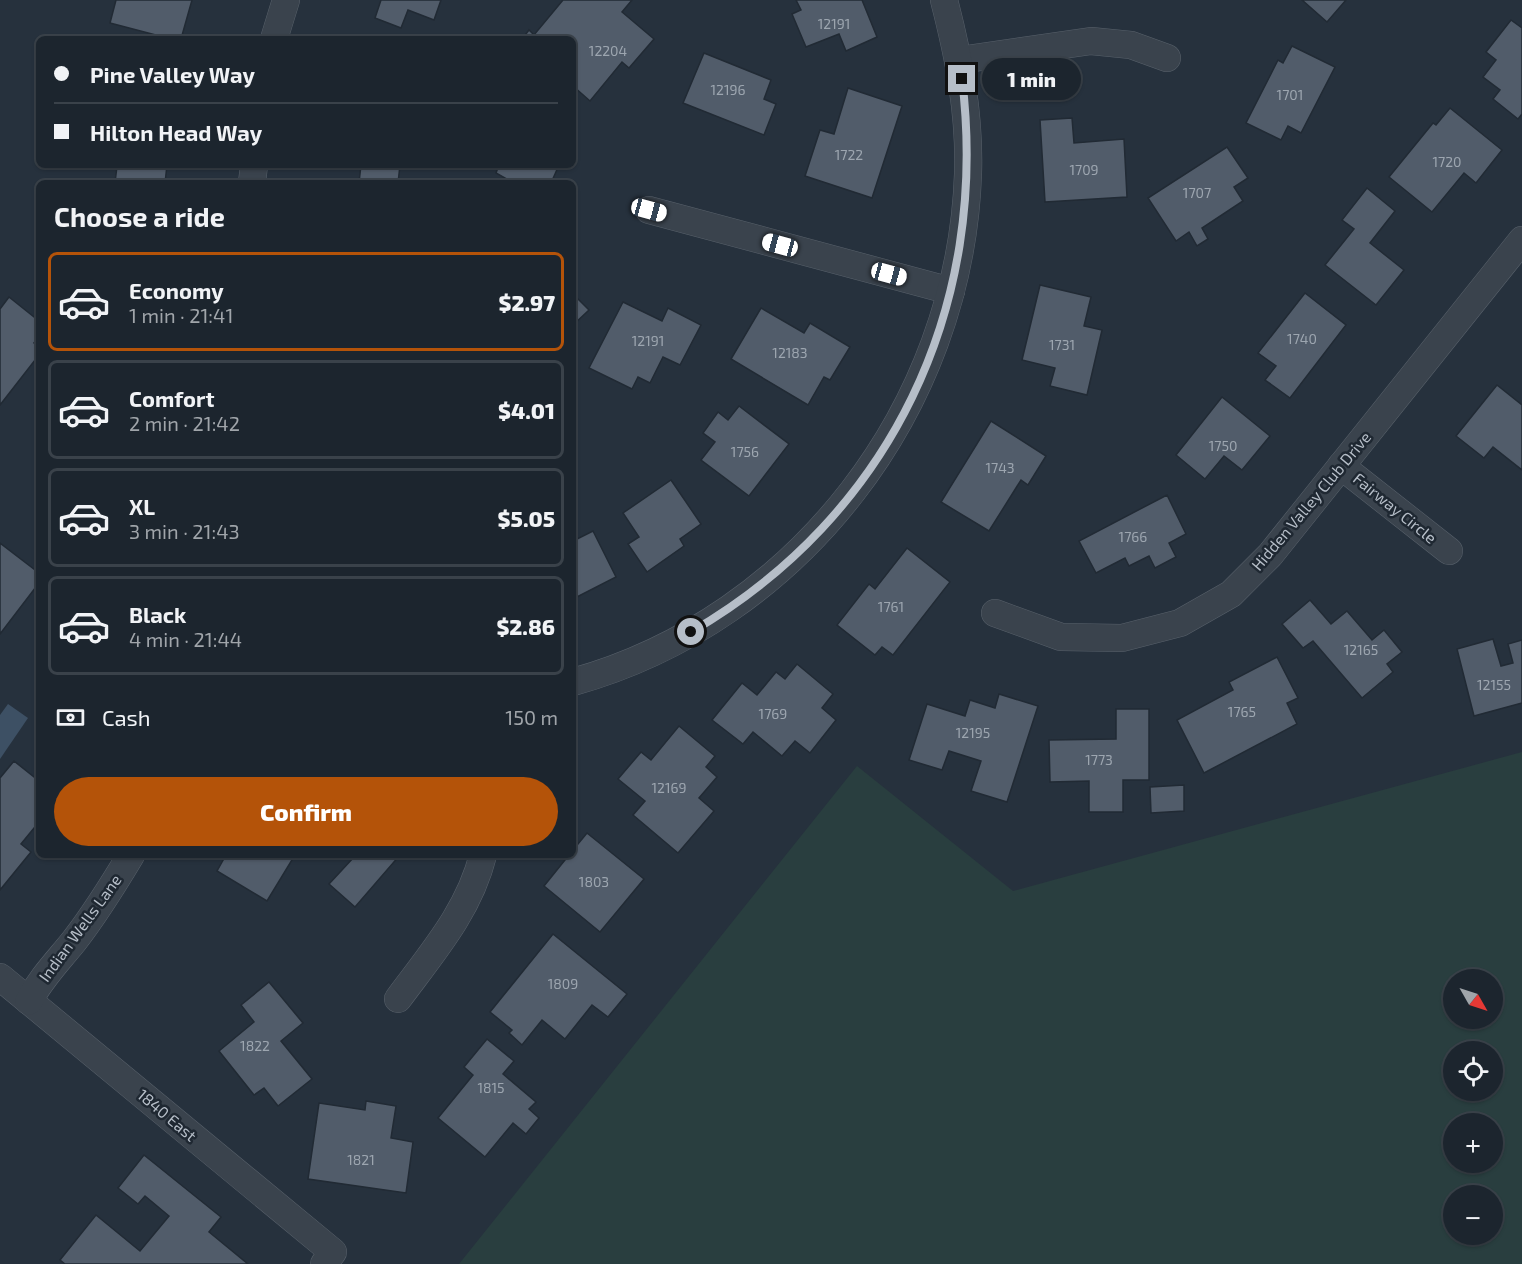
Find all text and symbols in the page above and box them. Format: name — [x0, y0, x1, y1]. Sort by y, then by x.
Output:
house number: 12191 — [818, 15, 850, 32]
house number: 12204 — [589, 42, 627, 59]
callout: 1 min — [983, 58, 1082, 100]
text: Pine Valley Way — [90, 61, 255, 87]
route end — [948, 65, 975, 92]
text: 1 min — [1007, 67, 1056, 91]
house number: 12196 — [710, 81, 746, 98]
house number: 1701 — [1277, 86, 1303, 103]
text: Hilton Head Way — [90, 119, 262, 145]
house number: 1722 — [835, 146, 863, 163]
house number: 1720 — [1432, 153, 1462, 170]
house number: 1709 — [1069, 161, 1099, 178]
house number: 1707 — [1183, 184, 1211, 201]
car — [629, 197, 669, 223]
text: Choose a ride — [54, 200, 225, 232]
car — [760, 232, 800, 258]
car — [869, 261, 909, 287]
icon: car — [57, 275, 111, 329]
text: Economy — [129, 277, 224, 303]
text: $2.97 — [499, 289, 555, 315]
text: 1 min · 21:41 — [129, 303, 233, 327]
house number: 1740 — [1287, 330, 1317, 347]
house number: 12191 — [632, 332, 664, 349]
house number: 1731 — [1049, 336, 1075, 353]
house number: 12183 — [772, 344, 808, 361]
icon: car — [57, 383, 111, 437]
text: Comfort — [129, 385, 214, 411]
text: $4.01 — [498, 397, 555, 423]
text: 2 min · 21:42 — [129, 411, 240, 435]
street label: Hidden Valley Club Drive — [1247, 427, 1374, 574]
house number: 1750 — [1209, 437, 1237, 454]
house number: 1756 — [731, 443, 759, 460]
house number: 1743 — [985, 459, 1015, 476]
street label: Fairway Circle — [1350, 468, 1441, 547]
icon: car — [57, 491, 111, 545]
text: XL — [129, 493, 155, 519]
text: $5.05 — [498, 505, 555, 531]
text: 3 min · 21:43 — [129, 519, 240, 543]
house number: 1766 — [1119, 528, 1147, 545]
house number: 1761 — [878, 598, 904, 615]
icon: car — [57, 599, 111, 653]
text: Black — [129, 601, 186, 627]
text: $2.86 — [496, 613, 555, 639]
route start — [677, 618, 704, 645]
text: 4 min · 21:44 — [129, 627, 242, 651]
house number: 12165 — [1344, 641, 1378, 658]
house number: 12155 — [1477, 676, 1511, 693]
icon: cash — [54, 701, 87, 734]
house number: 1765 — [1228, 703, 1256, 720]
text: Cash — [102, 704, 151, 730]
text: 150 m — [505, 705, 558, 729]
house number: 1769 — [759, 705, 787, 722]
house number: 12195 — [956, 724, 990, 741]
house number: 1773 — [1085, 751, 1113, 768]
button: Confirm — [54, 777, 558, 846]
house number: 12169 — [651, 779, 687, 796]
street label: Indian Wells Lane — [34, 870, 125, 985]
house number: 1803 — [579, 873, 609, 890]
north arrow — [1443, 969, 1503, 1029]
map controls — [1443, 969, 1503, 1245]
house number: 1809 — [548, 975, 578, 992]
house number: 1822 — [240, 1037, 270, 1054]
button: locate — [1443, 1041, 1503, 1101]
house number: 1815 — [477, 1079, 505, 1096]
street label: 1840 East — [134, 1084, 201, 1145]
button: + — [1443, 1113, 1503, 1173]
house number: 1821 — [347, 1151, 375, 1168]
button: − — [1443, 1185, 1503, 1245]

